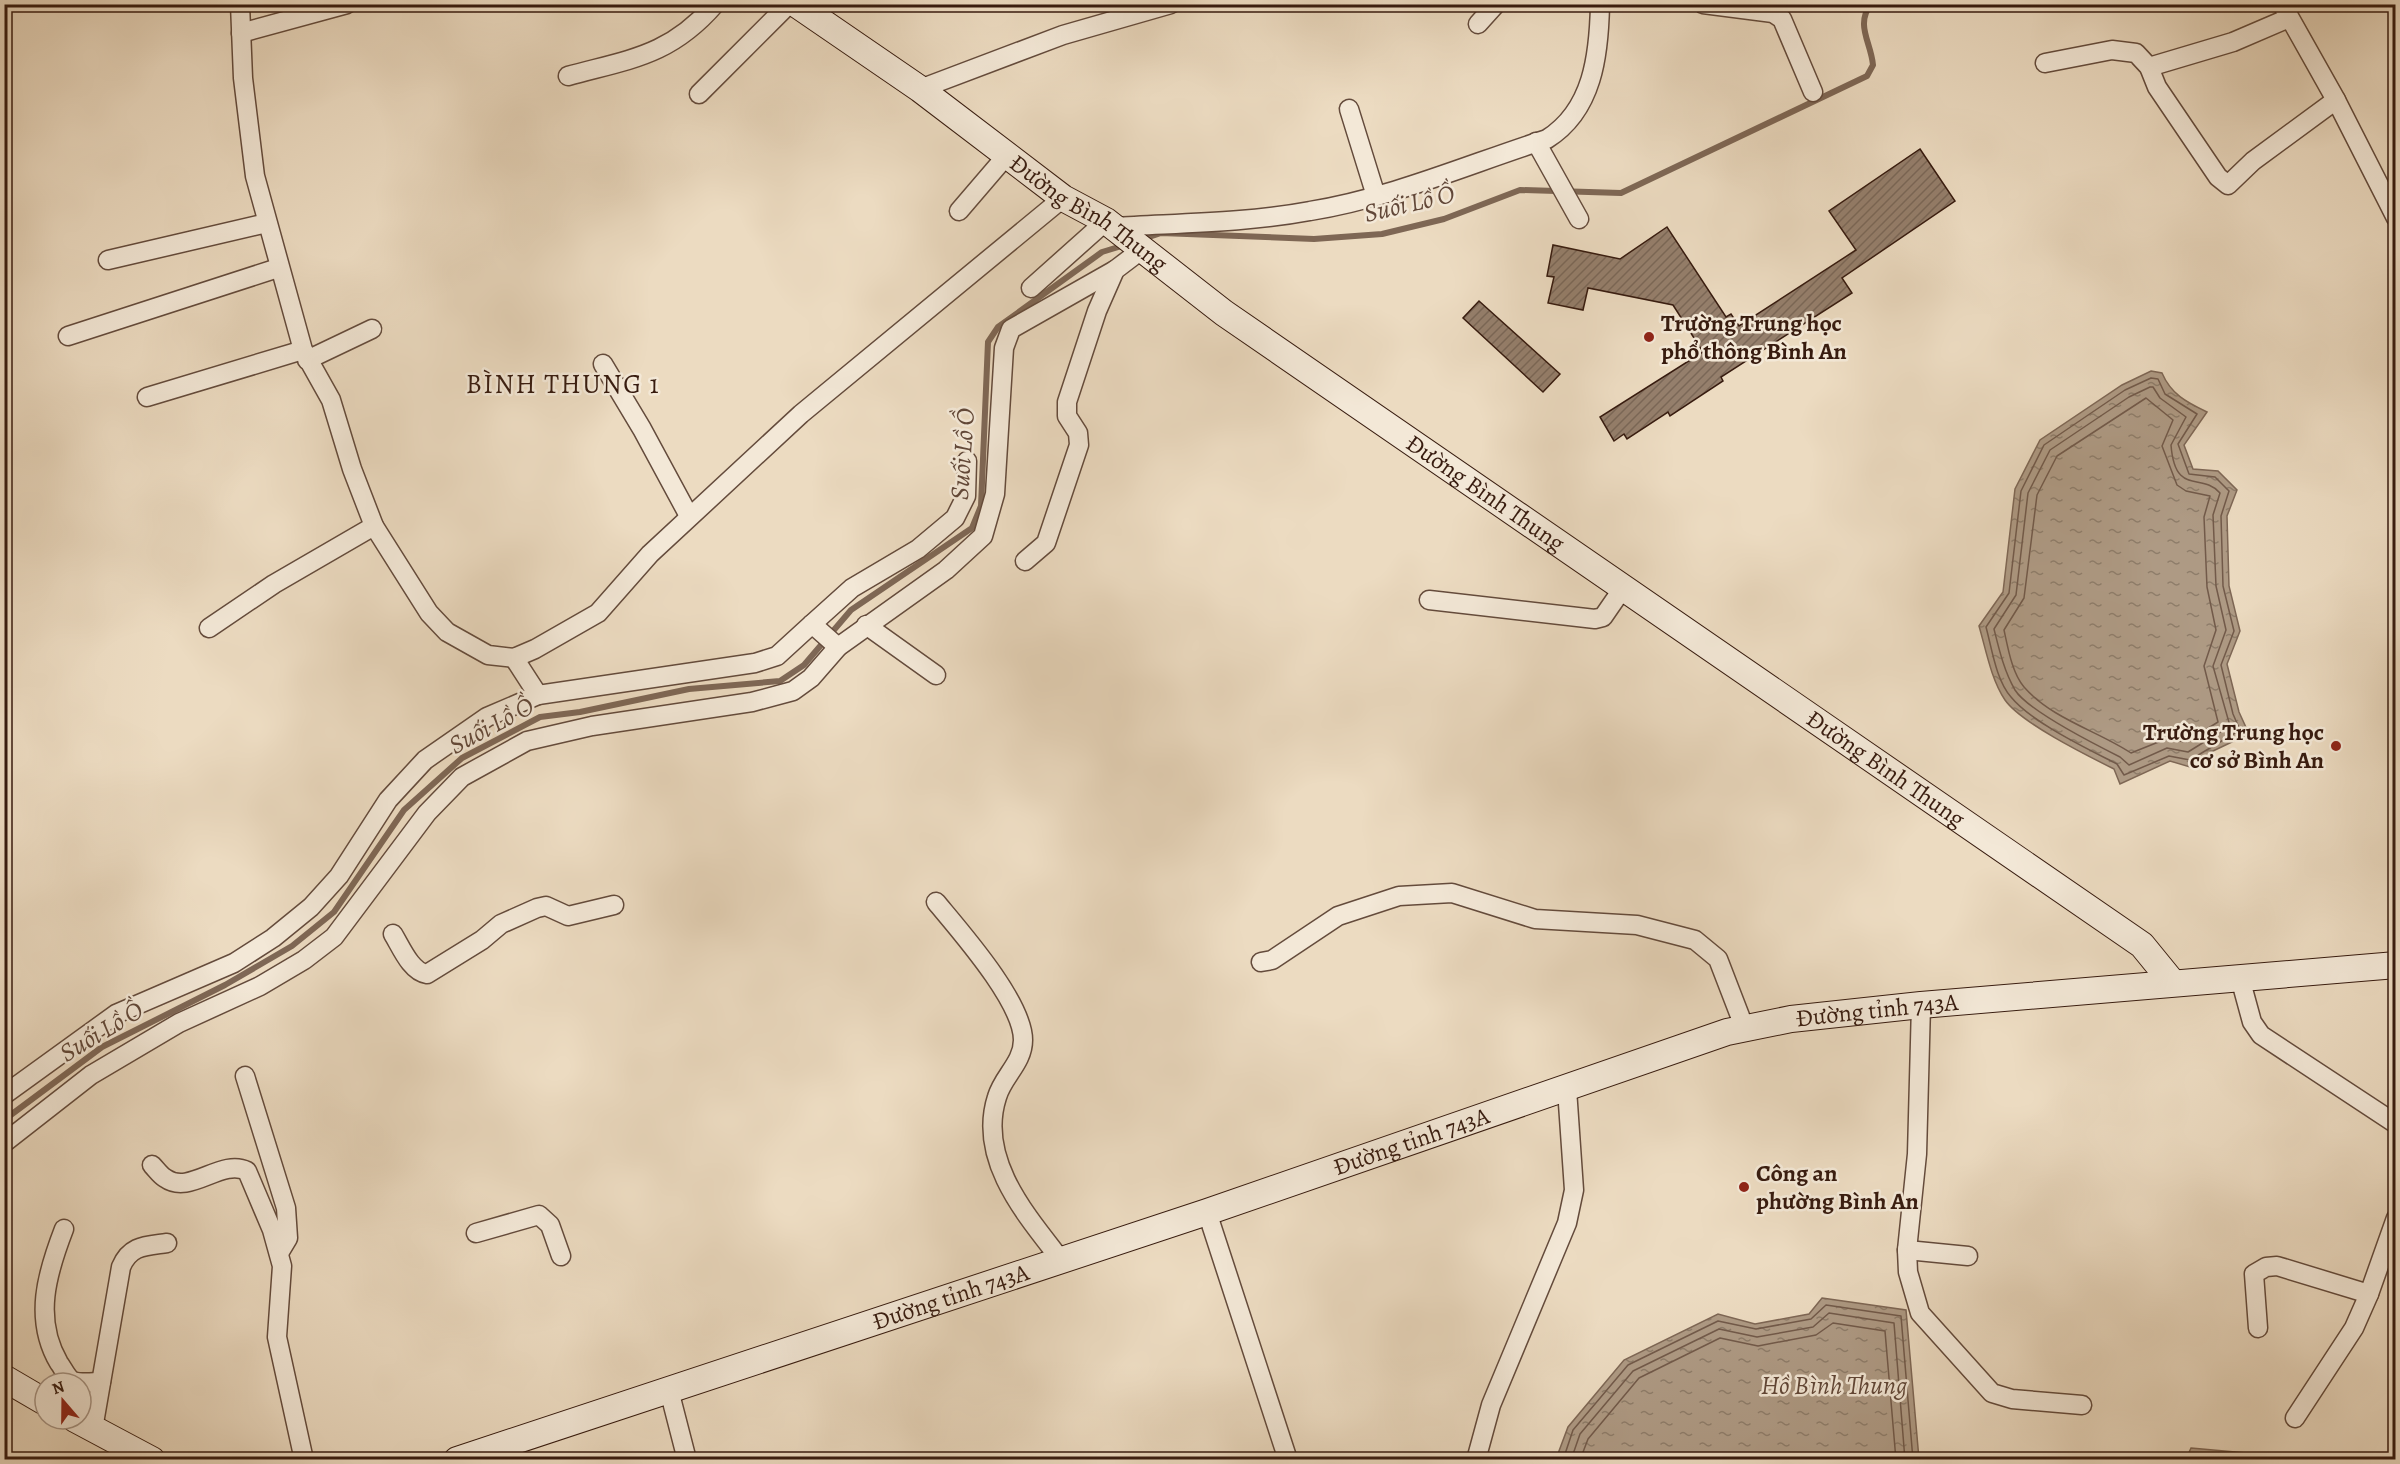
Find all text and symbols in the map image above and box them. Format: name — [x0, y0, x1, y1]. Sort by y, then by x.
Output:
street label: Đường Bình Thung — [1003, 147, 1174, 279]
water label: Suối Lồ Ồ — [1360, 176, 1458, 231]
place label: Trường Trung học phổ thông Bình An — [1661, 307, 1847, 367]
marker: Trường Trung học phổ thông Bình An — [1642, 330, 1656, 344]
district label: BÌNH THUNG 1 — [466, 366, 660, 402]
water label: Suối Lồ Ồ — [942, 407, 983, 501]
street label: Đường Bình Thung — [1400, 427, 1571, 559]
water label: Suối Lồ Ồ — [442, 688, 540, 762]
street label: Đường Bình Thung — [1800, 703, 1972, 835]
place label: Trường Trung học cơ sở Bình An — [2143, 716, 2325, 776]
marker: Trường Trung học cơ sở Bình An — [2329, 739, 2343, 753]
street label: Đường tỉnh 743A — [1794, 986, 1960, 1034]
water label: Suối Lồ Ồ — [53, 993, 150, 1070]
street label: Đường tỉnh 743A — [1329, 1099, 1494, 1183]
place label: Công an phường Bình An — [1756, 1157, 1919, 1217]
marker: Công an phường Bình An — [1737, 1180, 1751, 1194]
street label: Đường tỉnh 743A — [868, 1256, 1034, 1338]
water label: Hồ Bình Thung — [1761, 1368, 1908, 1403]
north arrow — [33, 1371, 93, 1431]
text: N — [49, 1375, 68, 1400]

